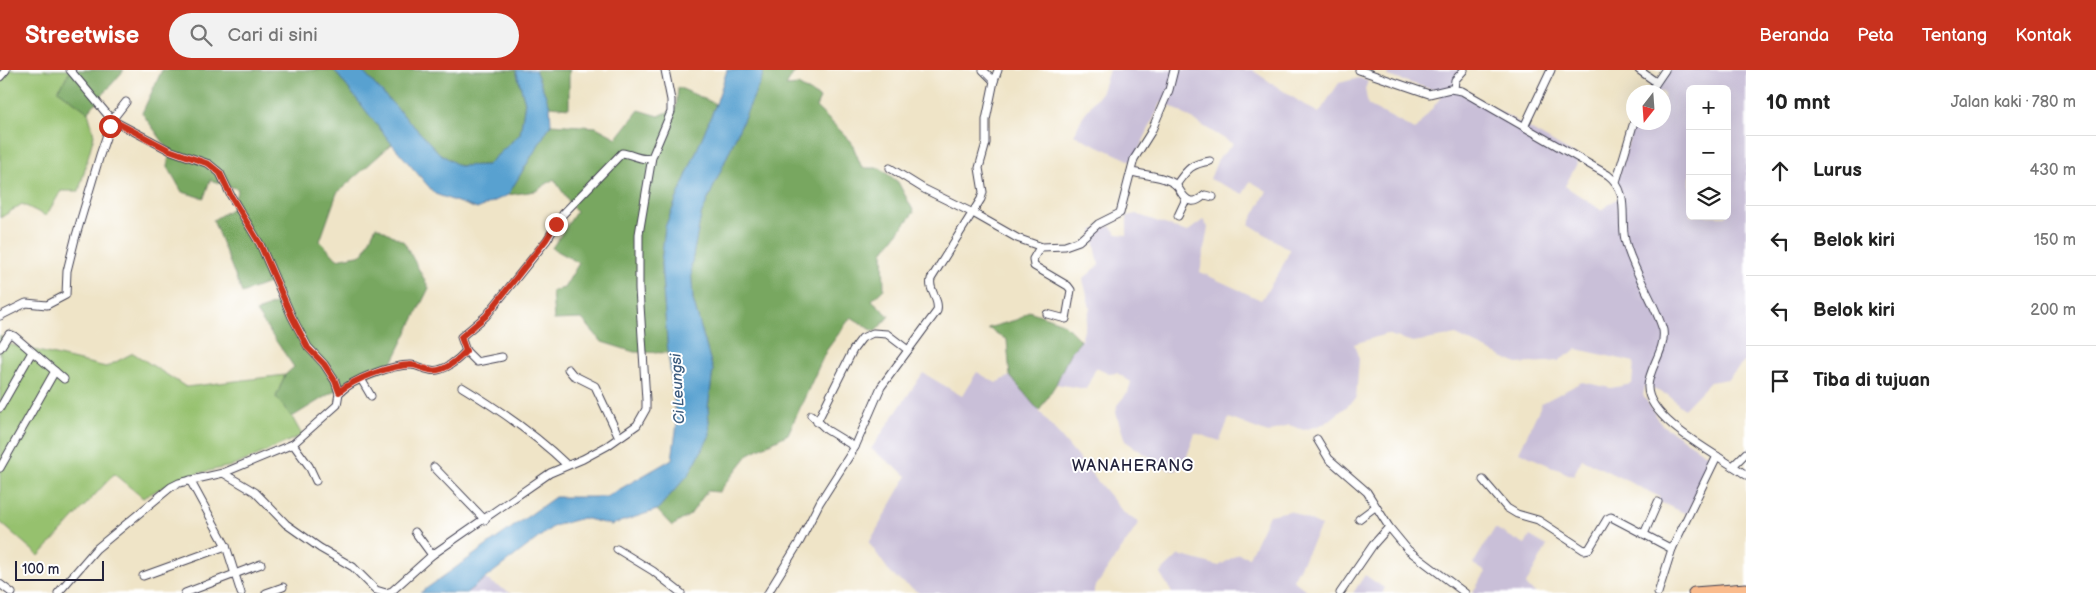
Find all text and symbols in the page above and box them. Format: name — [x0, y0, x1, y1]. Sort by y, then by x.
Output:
search box — [169, 13, 519, 58]
text: Streetwise — [25, 21, 139, 50]
icon: search — [187, 21, 215, 49]
text: Cari di sini — [227, 24, 318, 47]
text: Beranda — [1759, 25, 1829, 46]
text: Peta — [1857, 25, 1894, 46]
text: Tentang — [1922, 25, 1987, 46]
text: Kontak — [2015, 25, 2071, 46]
north arrow — [1626, 85, 1671, 130]
map controls — [1686, 85, 1731, 220]
button: + — [1686, 85, 1731, 130]
text: 10 mnt — [1766, 90, 1830, 115]
text: Jalan kaki · 780 m — [1951, 93, 2076, 112]
route start — [99, 115, 122, 138]
button: − — [1686, 130, 1731, 175]
icon: ahead — [1766, 157, 1794, 185]
text: Lurus — [1813, 159, 1862, 182]
text: 430 m — [2029, 161, 2076, 180]
button: layers — [1686, 175, 1731, 220]
route end — [545, 213, 568, 236]
icon: left — [1766, 227, 1794, 255]
text: Belok kiri — [1813, 229, 1895, 252]
text: 150 m — [2034, 231, 2076, 250]
icon: left — [1766, 297, 1794, 325]
text: Belok kiri — [1813, 299, 1895, 322]
text: 200 m — [2030, 301, 2076, 320]
water label: Ci Leungsi — [667, 353, 689, 425]
icon: arrive — [1766, 367, 1794, 395]
text: Tiba di tujuan — [1813, 369, 1930, 392]
district label: WANAHERANG — [1072, 457, 1194, 476]
scale bar — [15, 558, 104, 581]
text: 100 m — [22, 561, 59, 578]

